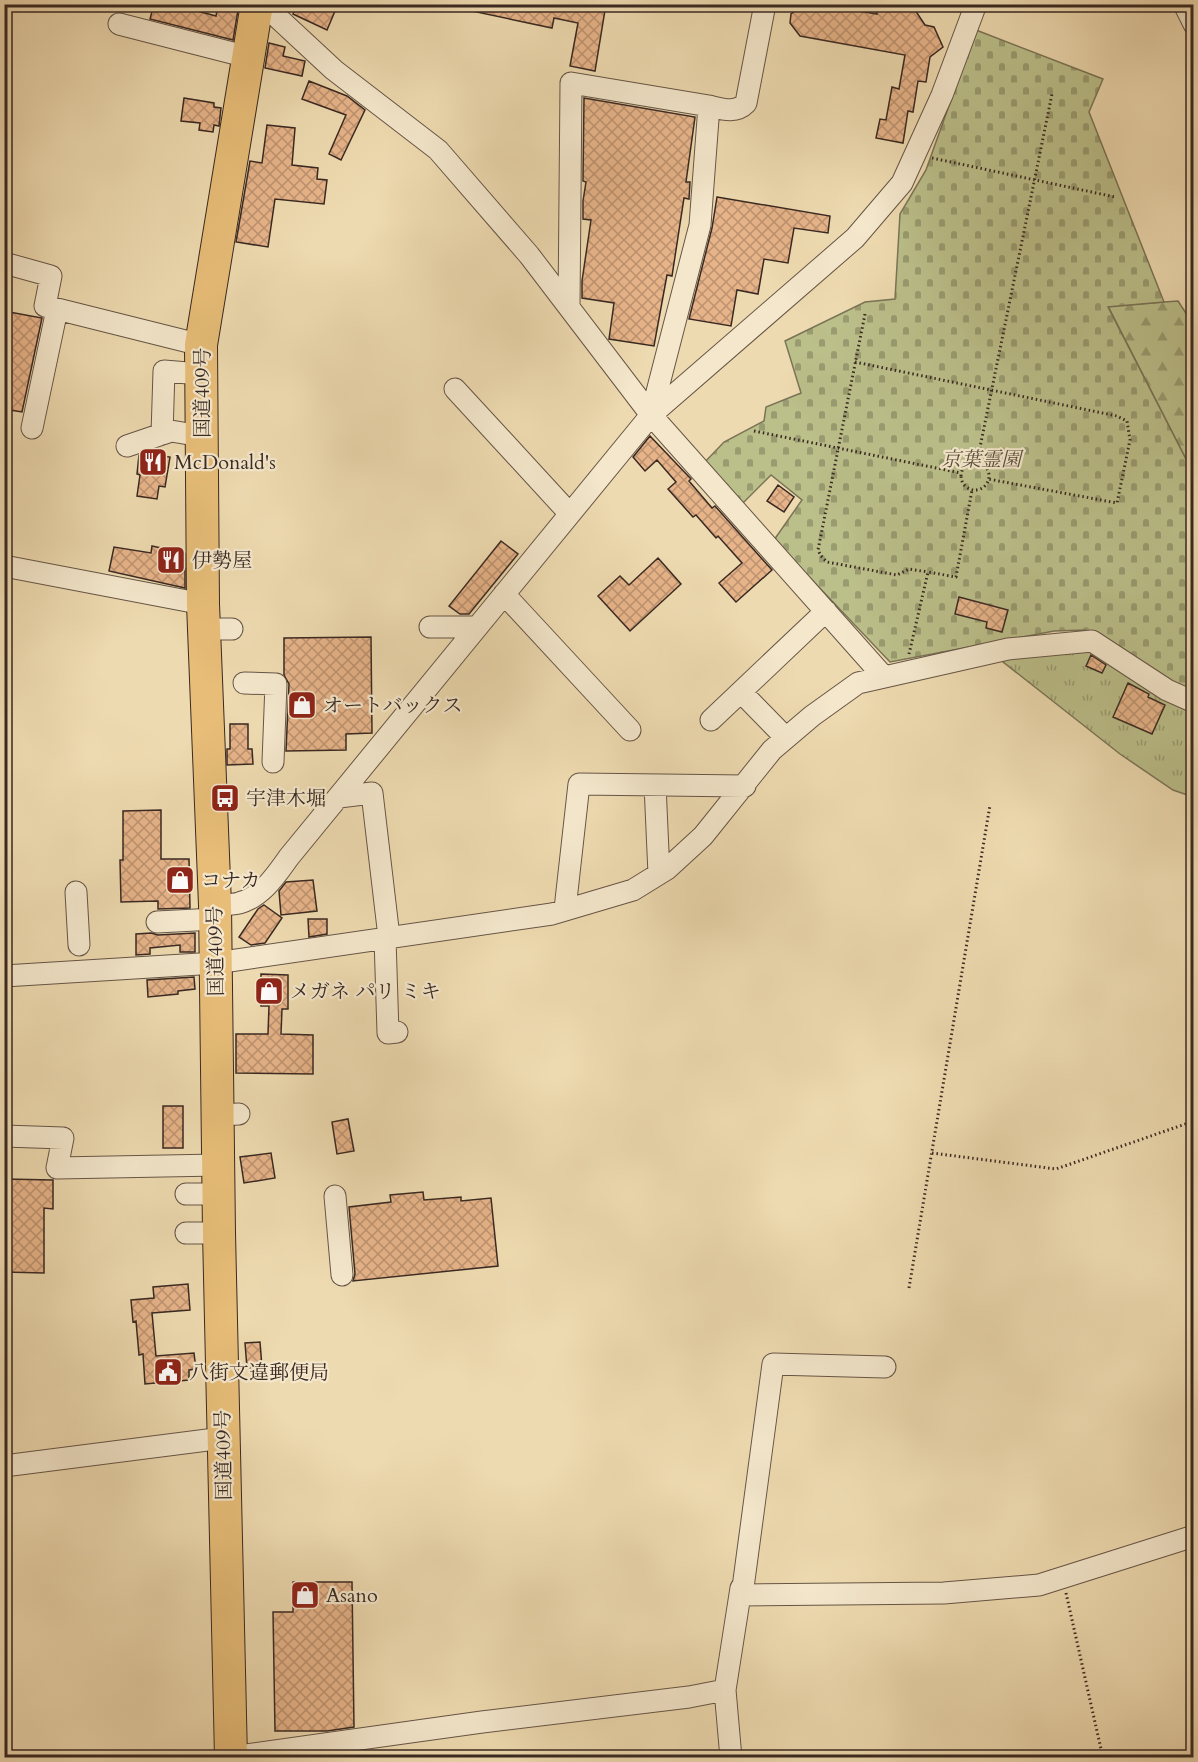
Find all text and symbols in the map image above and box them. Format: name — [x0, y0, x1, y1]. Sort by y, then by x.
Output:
street label: 国道409号 — [189, 348, 216, 438]
restaurant icon: McDonald's — [137, 446, 169, 478]
park label: 京葉霊園 — [941, 446, 1024, 473]
place label: McDonald's — [174, 449, 276, 476]
restaurant icon: 伊勢屋 — [155, 544, 187, 576]
place label: 伊勢屋 — [192, 547, 252, 574]
shop icon: オートバックス — [286, 689, 318, 721]
place label: オートバックス — [323, 692, 462, 719]
bus stop icon: 宇津木堀 — [209, 782, 241, 814]
place label: 宇津木堀 — [246, 785, 326, 812]
shop icon: コナカ — [164, 864, 196, 896]
place label: コナカ — [201, 867, 261, 894]
street label: 国道409号 — [201, 905, 230, 997]
shop icon: メガネ パリ ミキ — [253, 975, 285, 1007]
place label: メガネ パリ ミキ — [290, 978, 441, 1005]
public building icon: 八街文違郵便局 — [152, 1356, 184, 1388]
place label: 八街文違郵便局 — [189, 1359, 329, 1386]
street label: 国道409号 — [209, 1409, 238, 1501]
shop icon: Asano — [289, 1579, 321, 1611]
place label: Asano — [326, 1582, 378, 1609]

